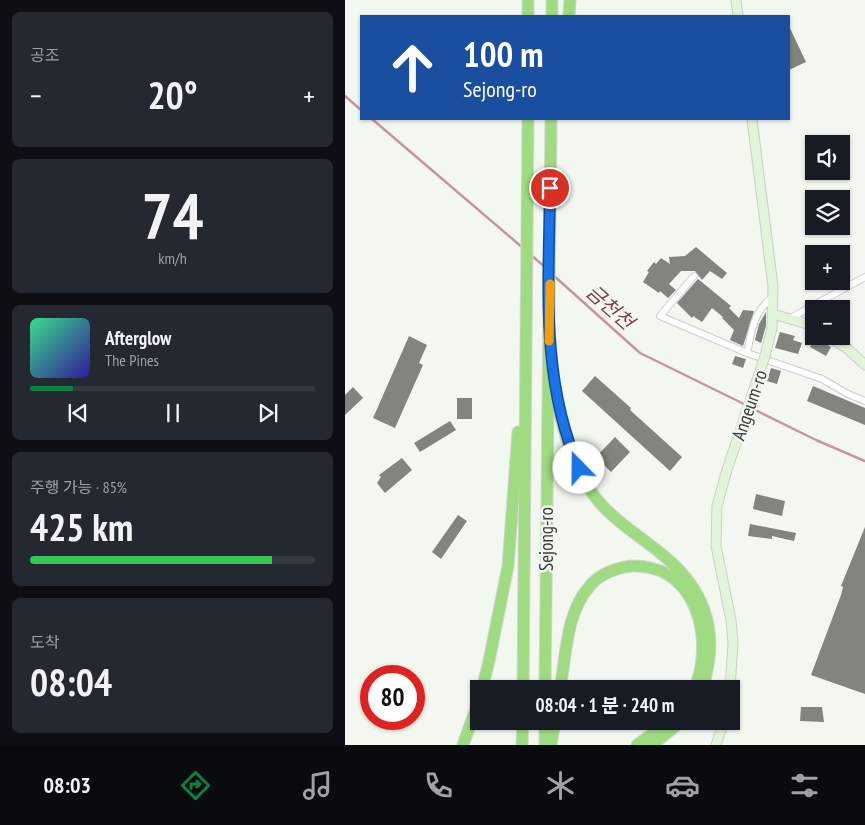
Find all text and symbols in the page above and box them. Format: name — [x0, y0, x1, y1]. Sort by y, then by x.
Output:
text: 100 m — [463, 31, 544, 77]
icon: ahead — [380, 35, 445, 100]
text: 공조 — [30, 45, 59, 65]
text: 20° — [147, 70, 198, 119]
text: Sejong-ro — [463, 75, 537, 103]
text: − — [30, 77, 42, 114]
text: + — [303, 77, 315, 114]
map controls — [805, 135, 850, 345]
button: sound — [805, 135, 850, 180]
pin — [529, 167, 571, 209]
text: 74 — [141, 173, 204, 257]
icon: arrive — [536, 174, 564, 202]
button: layers — [805, 190, 850, 235]
button: + — [805, 245, 850, 290]
text: km/h — [158, 248, 187, 268]
water label: 금천천 — [581, 279, 641, 337]
button: − — [805, 300, 850, 345]
text: Afterglow — [105, 326, 171, 350]
text: The Pines — [105, 350, 159, 370]
street label: Angeum-ro — [726, 367, 772, 443]
icon: previous — [64, 399, 92, 427]
icon: pause — [159, 399, 187, 427]
icon: next — [254, 399, 282, 427]
position arrow — [552, 441, 604, 493]
text: 주행 가능 · 85% — [30, 477, 127, 497]
text: 425 km — [30, 502, 133, 551]
street label: Sejong-ro — [534, 507, 558, 571]
text: 도착 — [30, 632, 59, 652]
text: 08:04 — [30, 657, 112, 706]
speed limit sign: 80 — [360, 665, 425, 730]
text: 08:04 · 1 분 · 240 m — [536, 693, 674, 717]
icon: directions — [178, 768, 213, 803]
icon: music — [300, 768, 335, 803]
icon: phone — [421, 768, 456, 803]
icon: climate — [543, 768, 578, 803]
icon: car — [665, 768, 700, 803]
icon: filters — [787, 768, 822, 803]
text: 08:03 — [43, 771, 91, 799]

